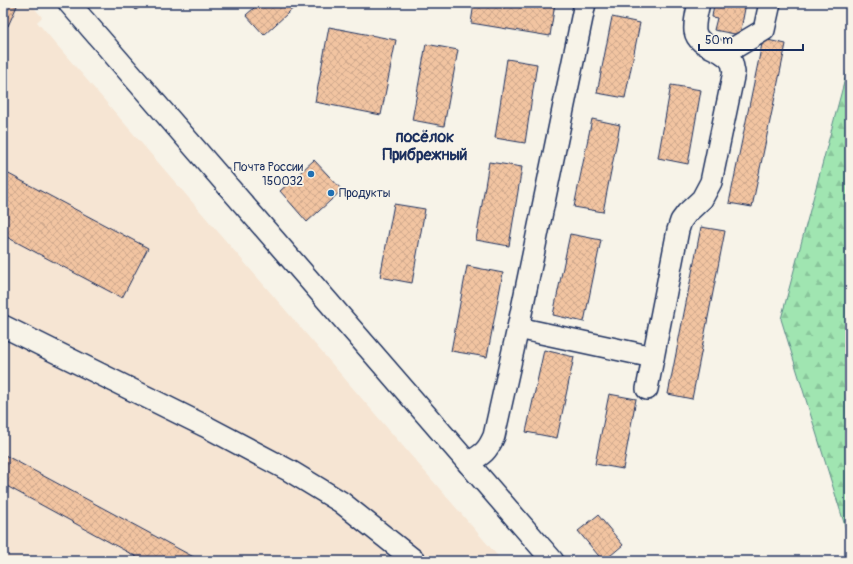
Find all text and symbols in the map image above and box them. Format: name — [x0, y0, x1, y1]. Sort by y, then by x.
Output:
scale bar — [699, 26, 803, 52]
text: 50 m — [705, 33, 733, 48]
district label: посёлок Прибрежный — [382, 127, 468, 165]
place label: Почта России 150032 — [234, 160, 304, 189]
marker: Почта России 150032 — [306, 169, 316, 179]
place label: Продукты — [339, 186, 391, 201]
marker: Продукты — [326, 188, 336, 198]

